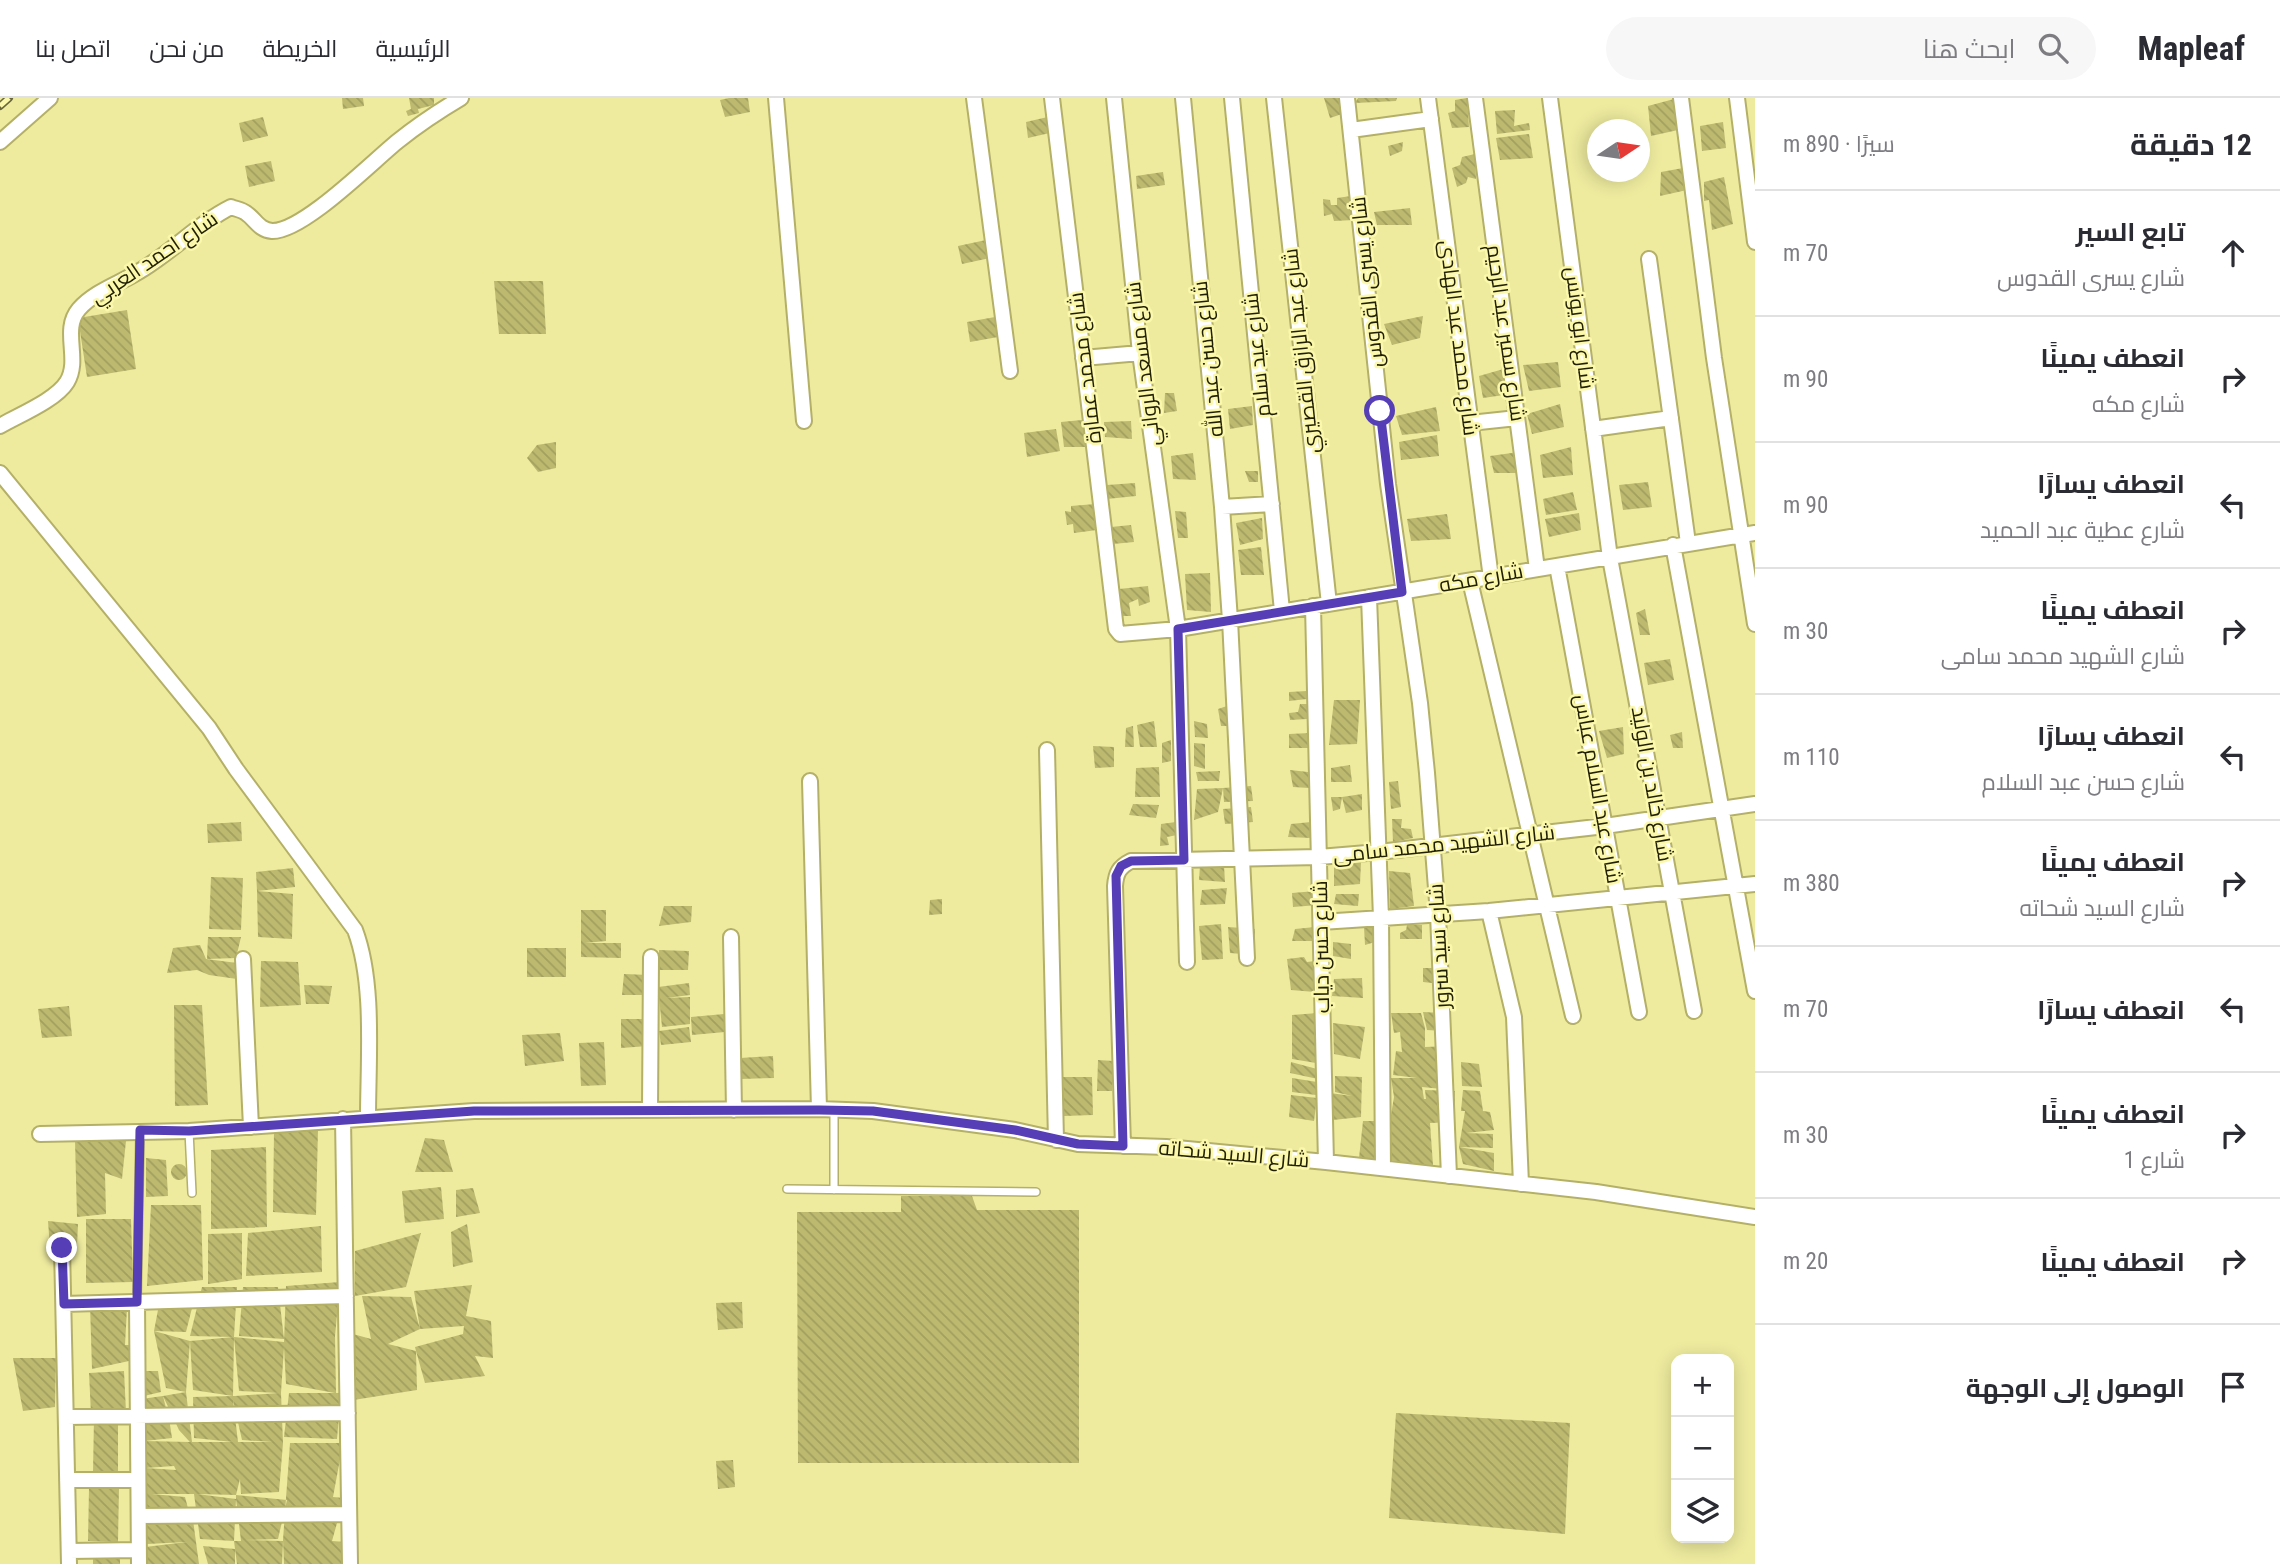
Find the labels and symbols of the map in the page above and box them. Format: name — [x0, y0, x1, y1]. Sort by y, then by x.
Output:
north arrow — [1587, 119, 1650, 182]
street label: شارع يسرى القدوس — [1346, 195, 1390, 369]
street label: شارع احمد العربي — [86, 207, 224, 313]
street label: شارع محمد عبد الهادى — [1433, 239, 1483, 437]
street label: شارع سمير عبد الرحيم — [1480, 243, 1530, 423]
street label: شارع عبد الرازق القصيري — [1278, 247, 1328, 455]
street label: شارع ابو يونس — [1559, 265, 1599, 391]
street label: شارع مسعد الرواني — [1121, 280, 1169, 448]
street label: شارع حسن عبد الله — [1186, 280, 1230, 438]
street label: شارع محمد عمارة — [1064, 291, 1108, 445]
street label: شارع عيد سلام — [1239, 291, 1277, 418]
route start — [1364, 395, 1395, 426]
street label: شارع مكه — [1437, 559, 1525, 599]
street label: شارع عبد السلام عباس — [1568, 692, 1626, 886]
street label: شارع خالد بن الوليد — [1625, 705, 1677, 864]
street label: شارع الشهيد محمد سامى — [1332, 820, 1556, 870]
street label: شارع حسن دياب — [1308, 880, 1336, 1014]
street label: شارع سيد سرور — [1424, 883, 1456, 1010]
street label: شارع السيد شحاته — [1157, 1135, 1310, 1175]
route end — [46, 1232, 77, 1263]

